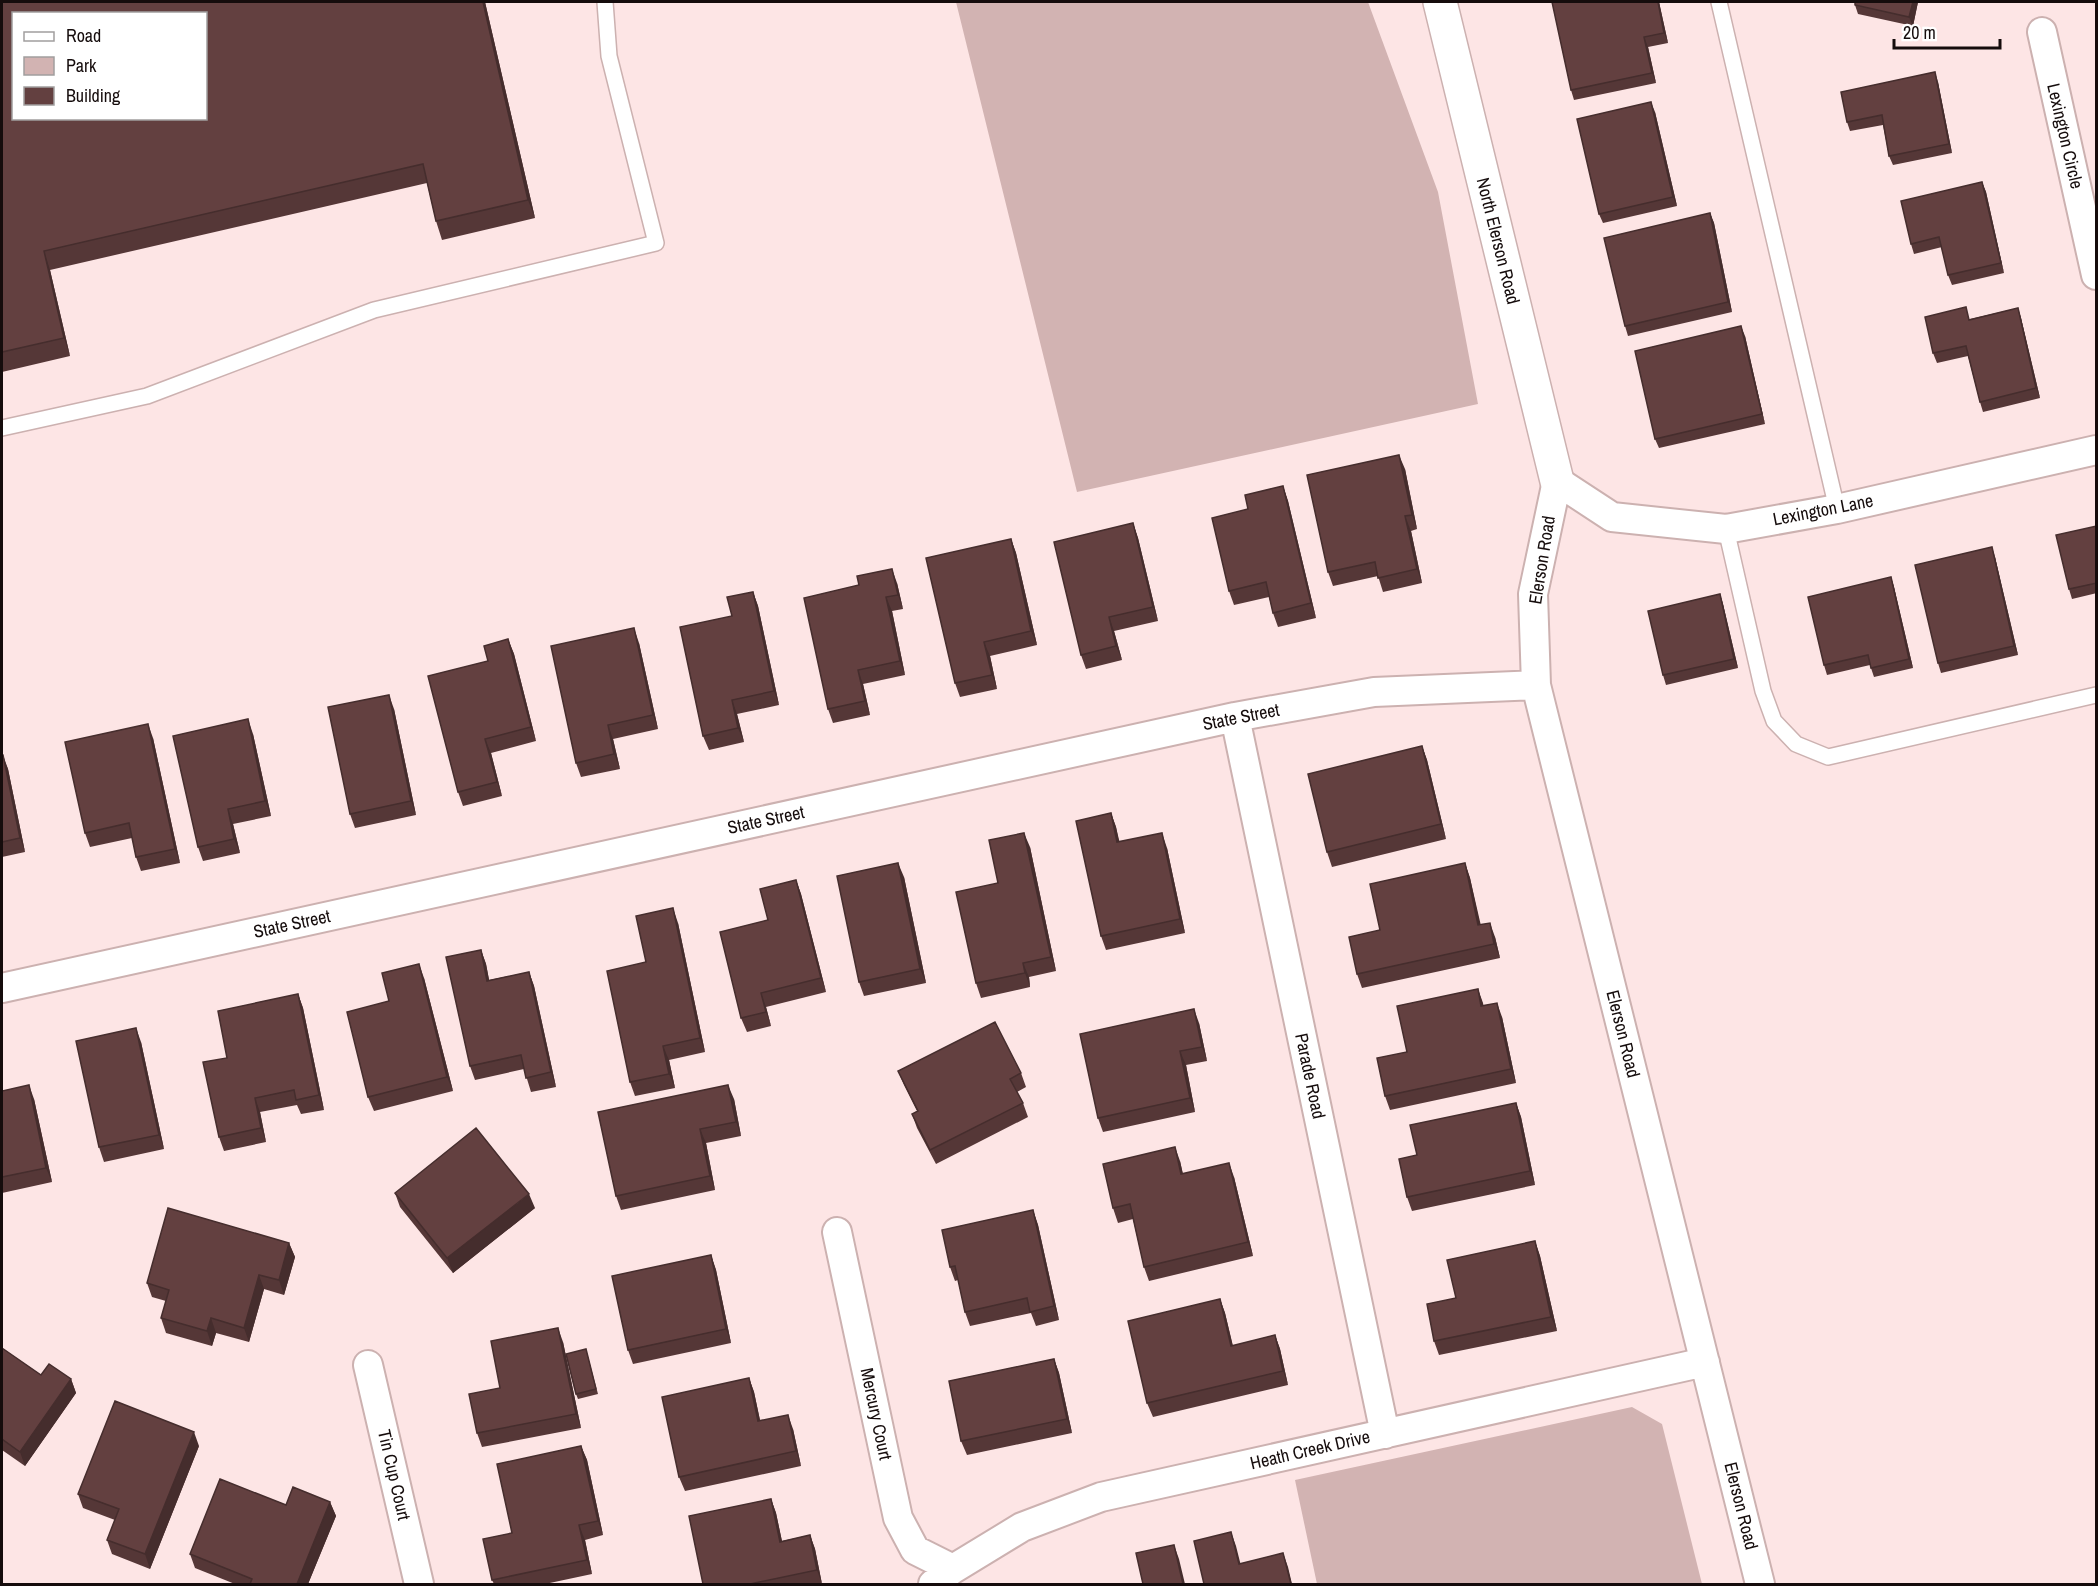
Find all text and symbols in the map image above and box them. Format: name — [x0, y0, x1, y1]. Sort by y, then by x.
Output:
legend — [12, 12, 207, 120]
scale bar — [1894, 12, 2000, 50]
text: 20 m — [1903, 20, 1936, 45]
text: Road — [66, 23, 101, 48]
text: Park — [66, 53, 97, 78]
street label: Lexington Circle — [2041, 81, 2090, 191]
text: Building — [66, 83, 121, 108]
street label: North Elerson Road — [1471, 175, 1526, 307]
street label: Lexington Lane — [1771, 488, 1875, 531]
street label: Elerson Road — [1522, 514, 1561, 606]
street label: State Street — [1200, 697, 1282, 736]
street label: State Street — [725, 799, 807, 840]
street label: State Street — [251, 903, 333, 944]
street label: Elerson Road — [1601, 987, 1646, 1080]
street label: Parade Road — [1289, 1031, 1332, 1121]
street label: Mercury Court — [855, 1366, 898, 1462]
street label: Heath Creek Drive — [1248, 1424, 1372, 1475]
street label: Tin Cup Court — [372, 1427, 417, 1523]
street label: Elerson Road — [1719, 1459, 1764, 1552]

